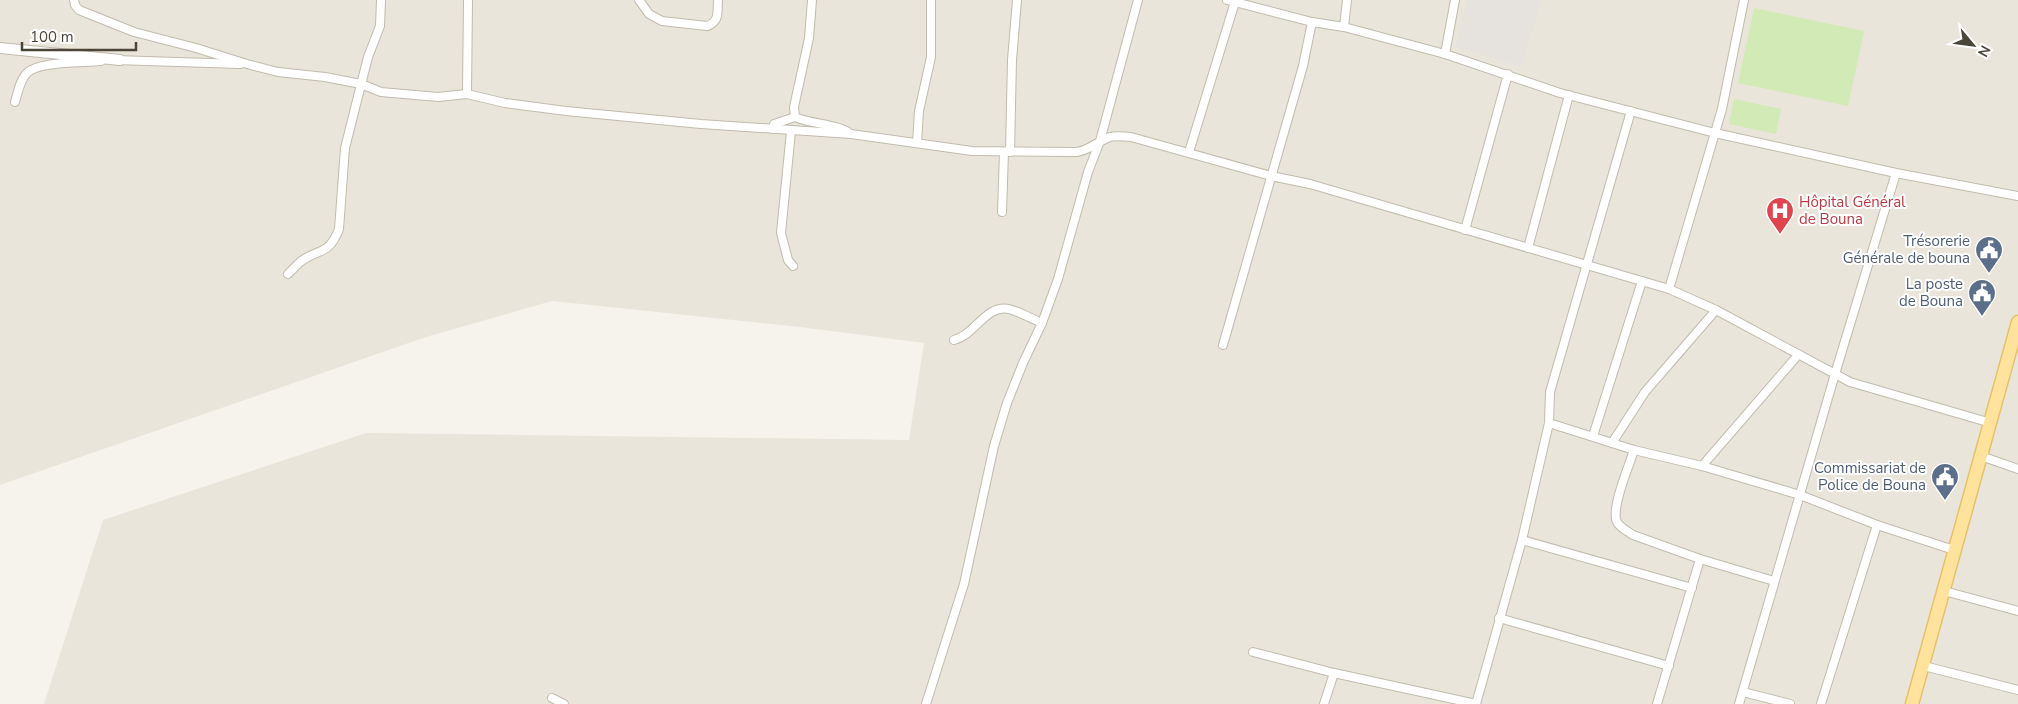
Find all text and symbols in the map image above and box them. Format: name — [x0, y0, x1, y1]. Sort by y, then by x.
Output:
scale bar — [22, 20, 136, 52]
north arrow — [1948, 20, 1998, 70]
text: 100 m — [30, 27, 74, 47]
text: N — [1973, 42, 1995, 60]
place label: Hôpital Général de Bouna — [1799, 192, 1906, 229]
hospital icon: Hôpital Général de Bouna — [1765, 196, 1795, 235]
place label: Trésorerie Générale de bouna — [1843, 231, 1970, 268]
public building icon: Trésorerie Générale de bouna — [1974, 235, 2004, 274]
place label: La poste de Bouna — [1899, 274, 1963, 311]
public building icon: La poste de Bouna — [1967, 278, 1997, 317]
place label: Commissariat de Police de Bouna — [1814, 458, 1926, 495]
public building icon: Commissariat de Police de Bouna — [1930, 462, 1960, 501]

